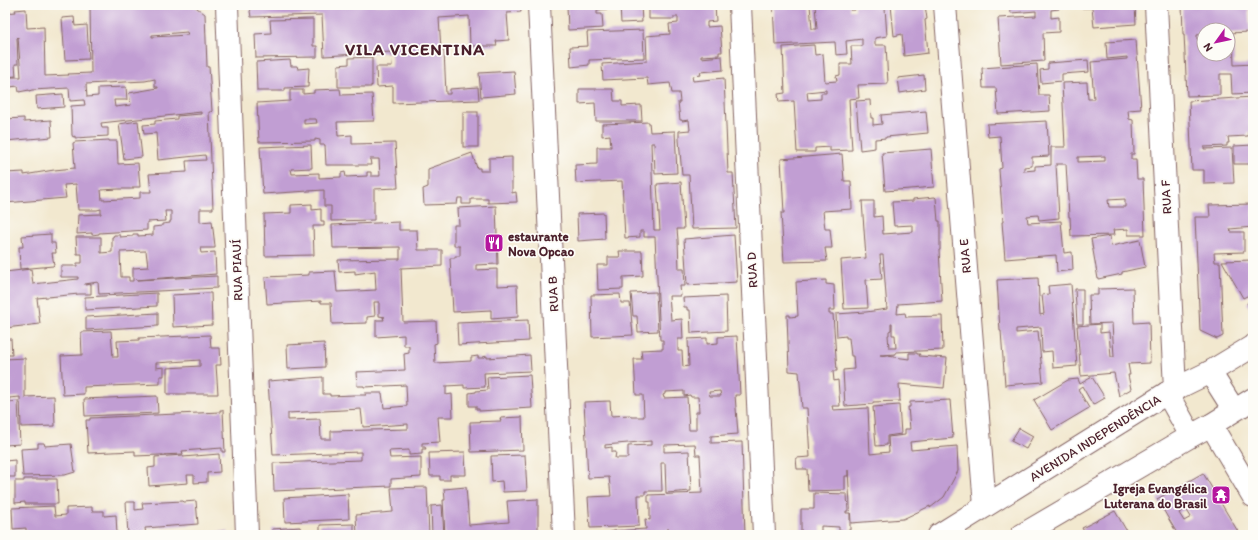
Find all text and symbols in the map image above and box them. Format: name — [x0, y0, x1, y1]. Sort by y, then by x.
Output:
north arrow — [1196, 22, 1236, 62]
district label: VILA VICENTINA — [345, 39, 485, 59]
text: N — [1201, 41, 1216, 54]
street label: RUA F — [1158, 179, 1174, 215]
place label: estaurante Nova Opcao — [508, 229, 574, 260]
restaurant icon: estaurante Nova Opcao — [483, 232, 505, 254]
street label: RUA E — [956, 238, 974, 274]
street label: RUA PIAUÍ — [228, 239, 246, 301]
street label: RUA D — [744, 252, 760, 288]
street label: RUA B — [545, 276, 561, 312]
street label: AVENIDA INDEPENDÊNCIA — [1027, 391, 1164, 485]
place label: Igreja Evangélica Luterana do Brasil — [1104, 481, 1208, 511]
temple icon: Igreja Evangélica Luterana do Brasil — [1210, 484, 1232, 506]

